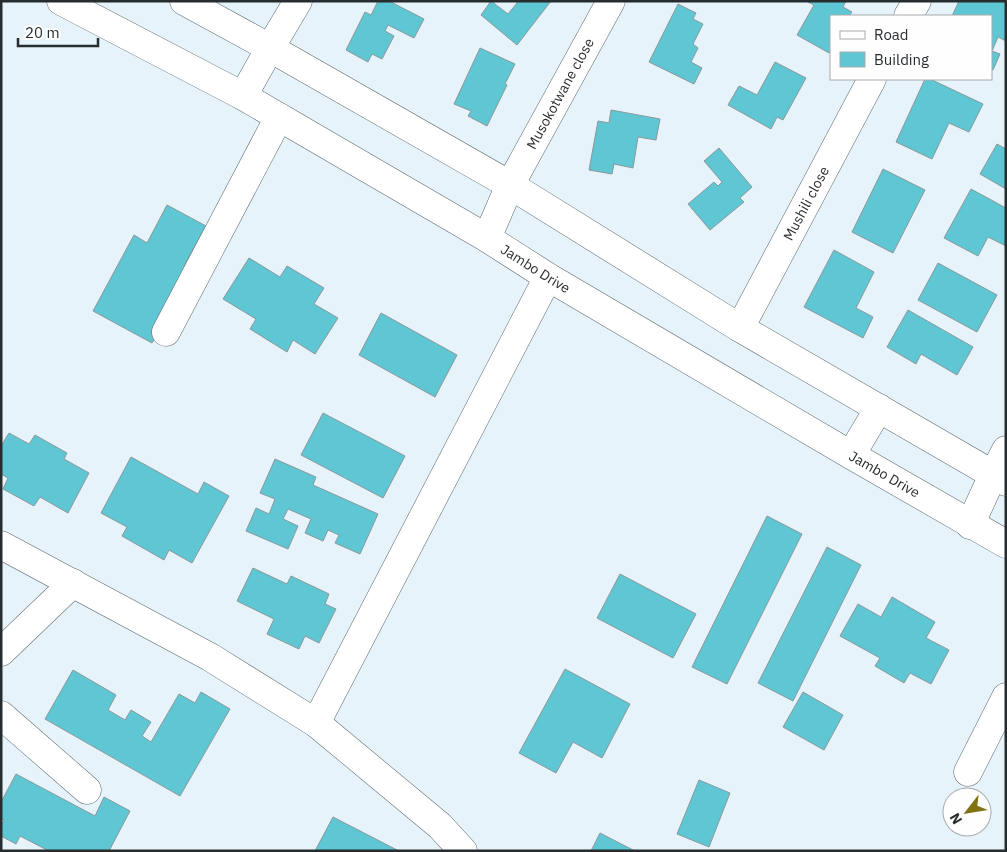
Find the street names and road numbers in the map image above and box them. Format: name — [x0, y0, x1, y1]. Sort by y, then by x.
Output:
street label: Musokotwane close — [522, 35, 598, 152]
street label: Mushili close — [779, 163, 833, 244]
street label: Jambo Drive — [497, 240, 574, 297]
street label: Jambo Drive — [846, 447, 923, 502]

